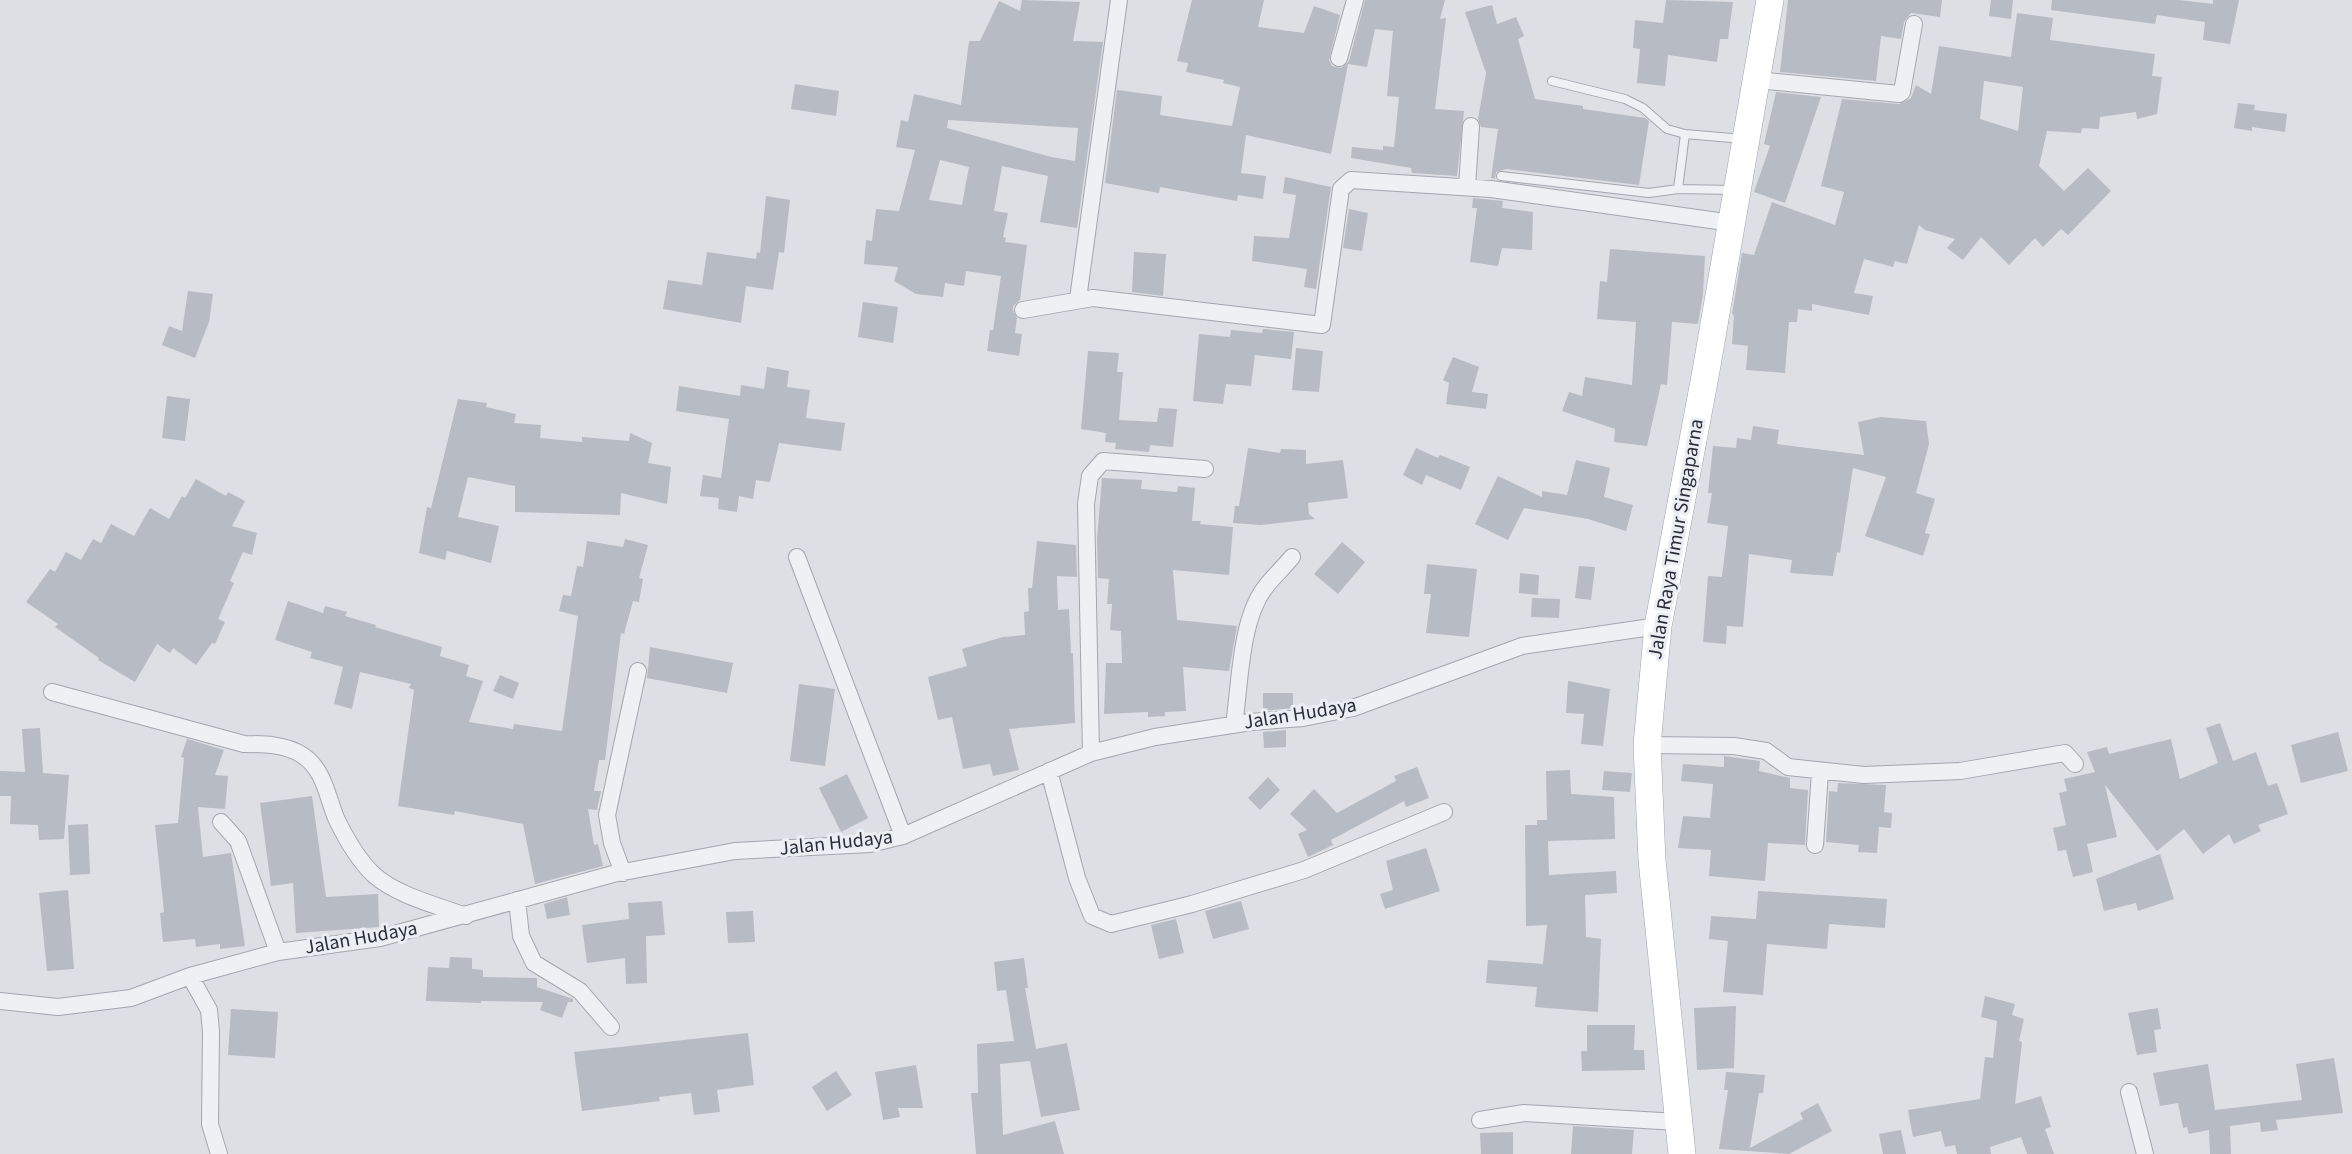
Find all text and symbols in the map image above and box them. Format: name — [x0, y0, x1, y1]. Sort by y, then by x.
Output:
street label: Jalan Raya Timur Singaparna — [1641, 417, 1711, 661]
street label: Jalan Hudaya — [1242, 691, 1358, 737]
street label: Jalan Hudaya — [778, 823, 894, 863]
street label: Jalan Hudaya — [302, 914, 420, 962]

